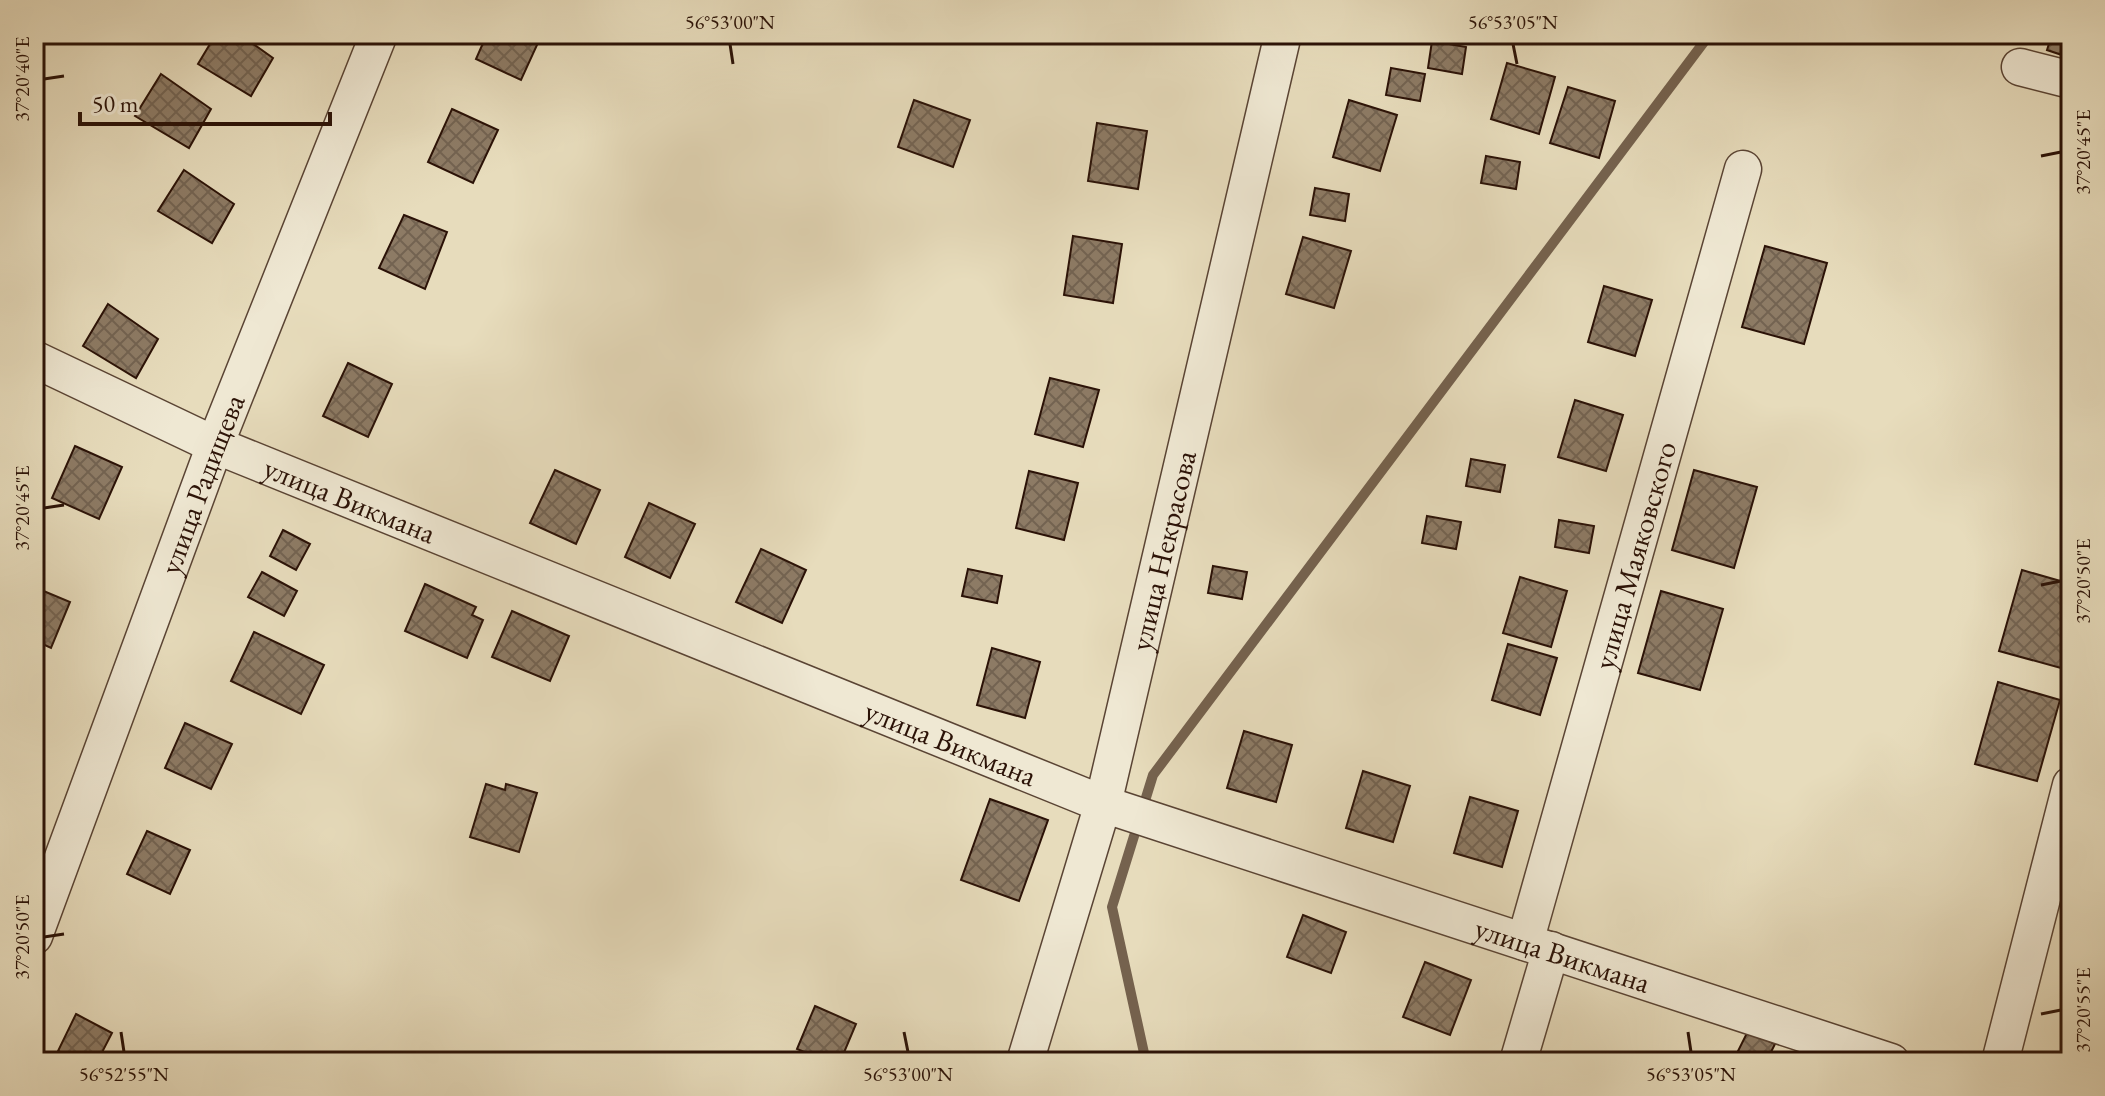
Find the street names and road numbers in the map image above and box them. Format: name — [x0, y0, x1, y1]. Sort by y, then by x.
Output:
street label: улица Радищева — [150, 388, 253, 580]
street label: улица Маяковского — [1583, 437, 1685, 674]
street label: улица Некрасова — [1120, 446, 1205, 654]
street label: улица Викмана — [258, 447, 442, 552]
street label: улица Викмана — [859, 690, 1043, 795]
street label: улица Викмана — [1470, 908, 1655, 1001]

